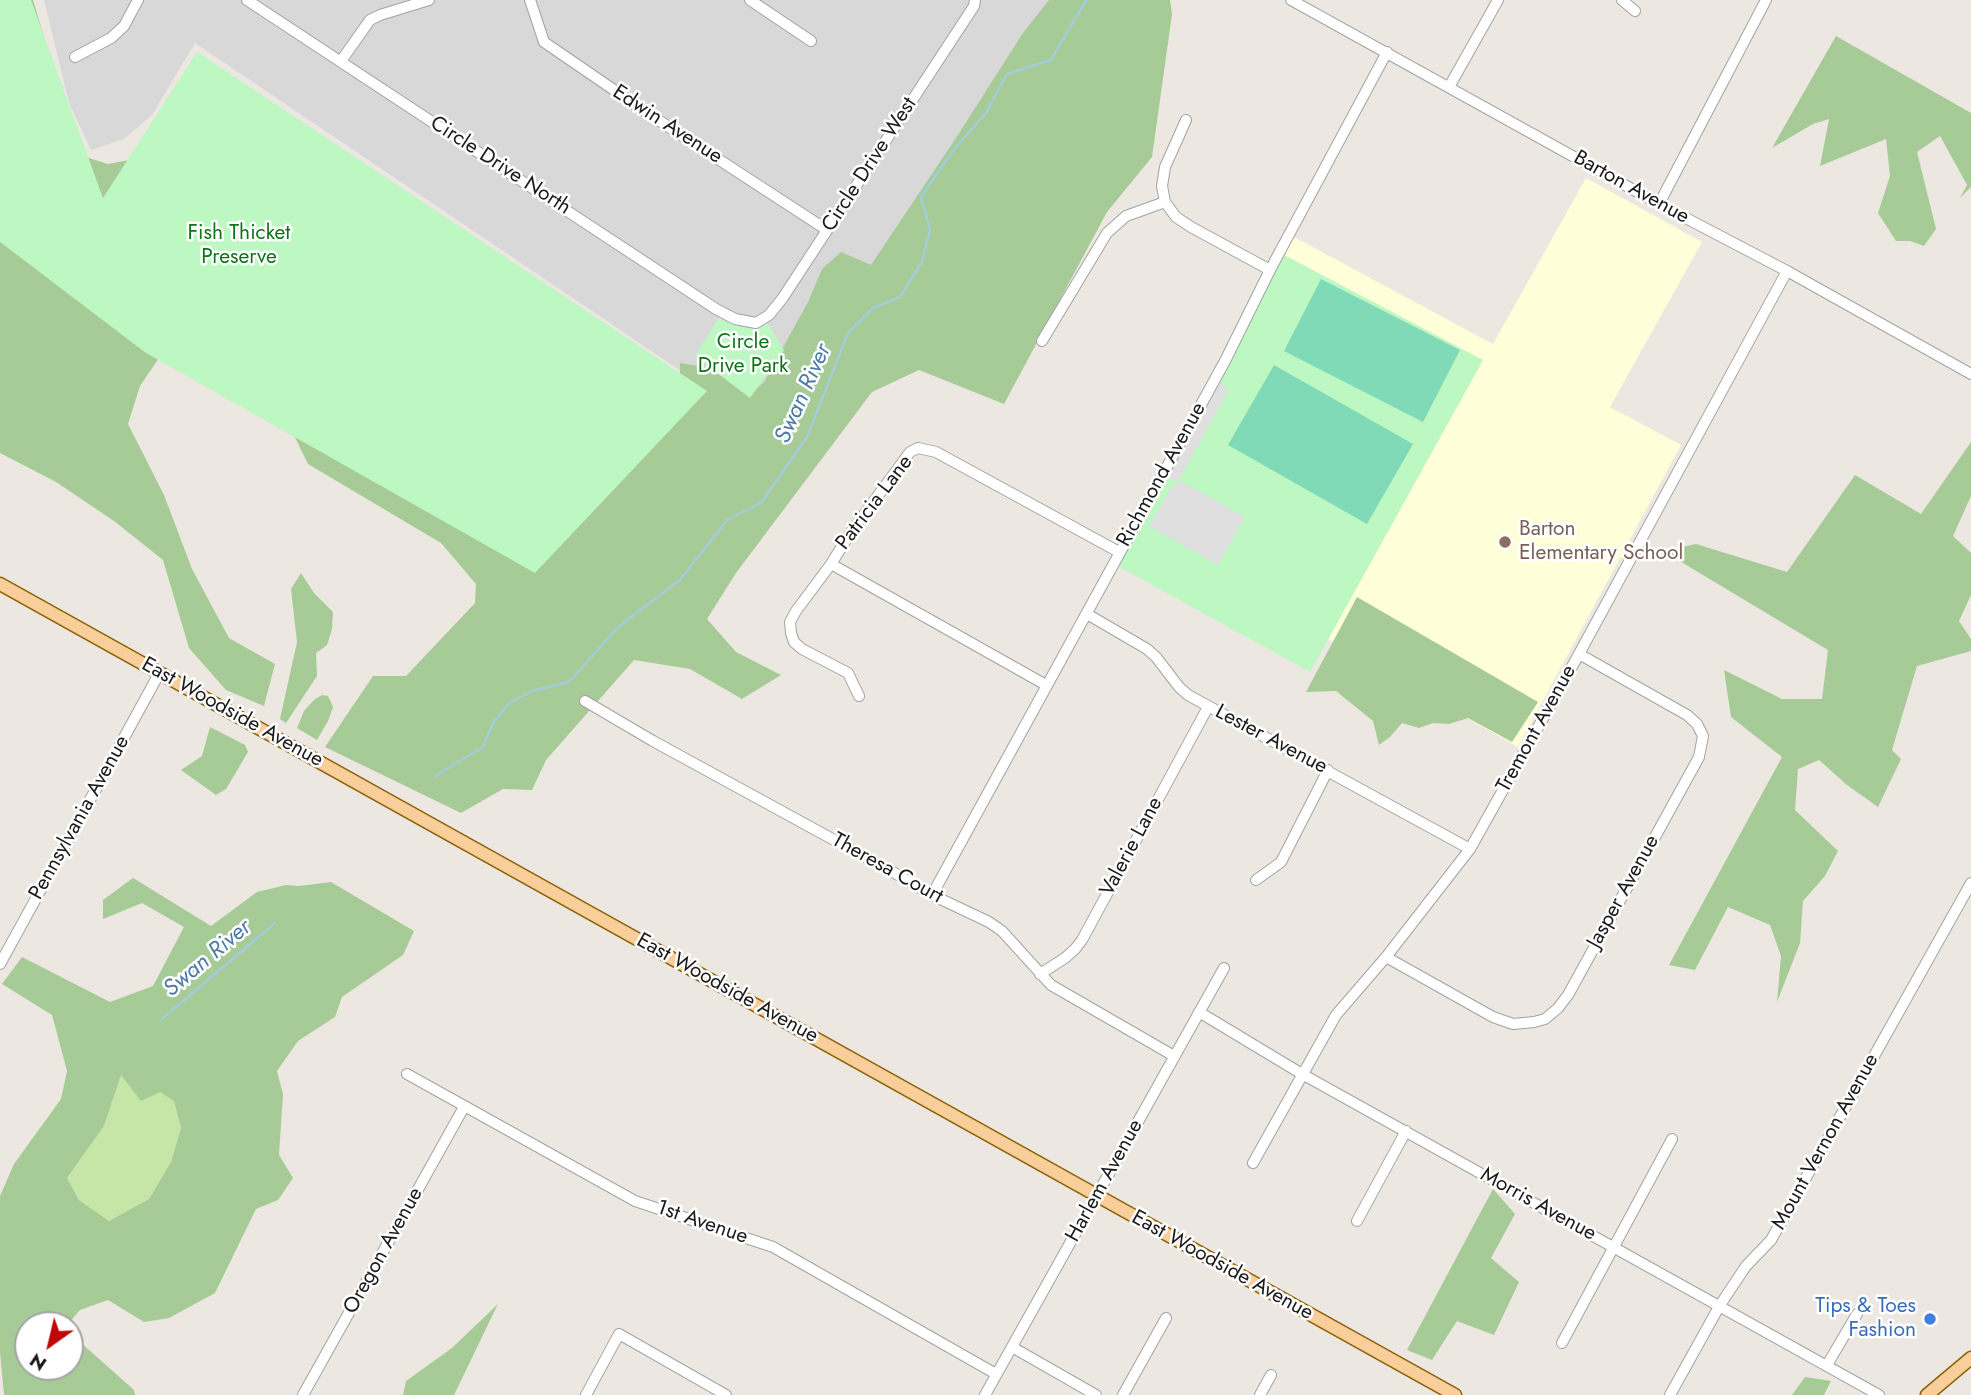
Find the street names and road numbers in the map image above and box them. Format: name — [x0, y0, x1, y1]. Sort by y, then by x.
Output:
street label: Edwin Avenue — [607, 80, 727, 170]
street label: Circle Drive West — [817, 93, 923, 237]
street label: Circle Drive North — [425, 111, 575, 221]
street label: Barton Avenue — [1569, 146, 1693, 230]
street label: Richmond Avenue — [1112, 399, 1212, 551]
street label: Patricia Lane — [831, 451, 919, 555]
street label: East Woodside Avenue — [137, 653, 327, 773]
street label: Tremont Avenue — [1492, 661, 1582, 797]
street label: Lester Avenue — [1211, 700, 1331, 780]
street label: Pennsylvania Avenue — [24, 732, 136, 904]
street label: Valerie Lane — [1095, 793, 1169, 901]
street label: Theresa Court — [827, 828, 947, 910]
street label: Jasper Avenue — [1583, 831, 1665, 953]
street label: East Woodside Avenue — [632, 929, 822, 1049]
street label: Mount Vernon Avenue — [1767, 1050, 1885, 1234]
street label: Harlem Avenue — [1061, 1115, 1149, 1247]
street label: Morris Avenue — [1476, 1163, 1600, 1247]
street label: Oregon Avenue — [339, 1183, 429, 1319]
street label: 1st Avenue — [653, 1196, 751, 1250]
street label: East Woodside Avenue — [1127, 1206, 1317, 1326]

